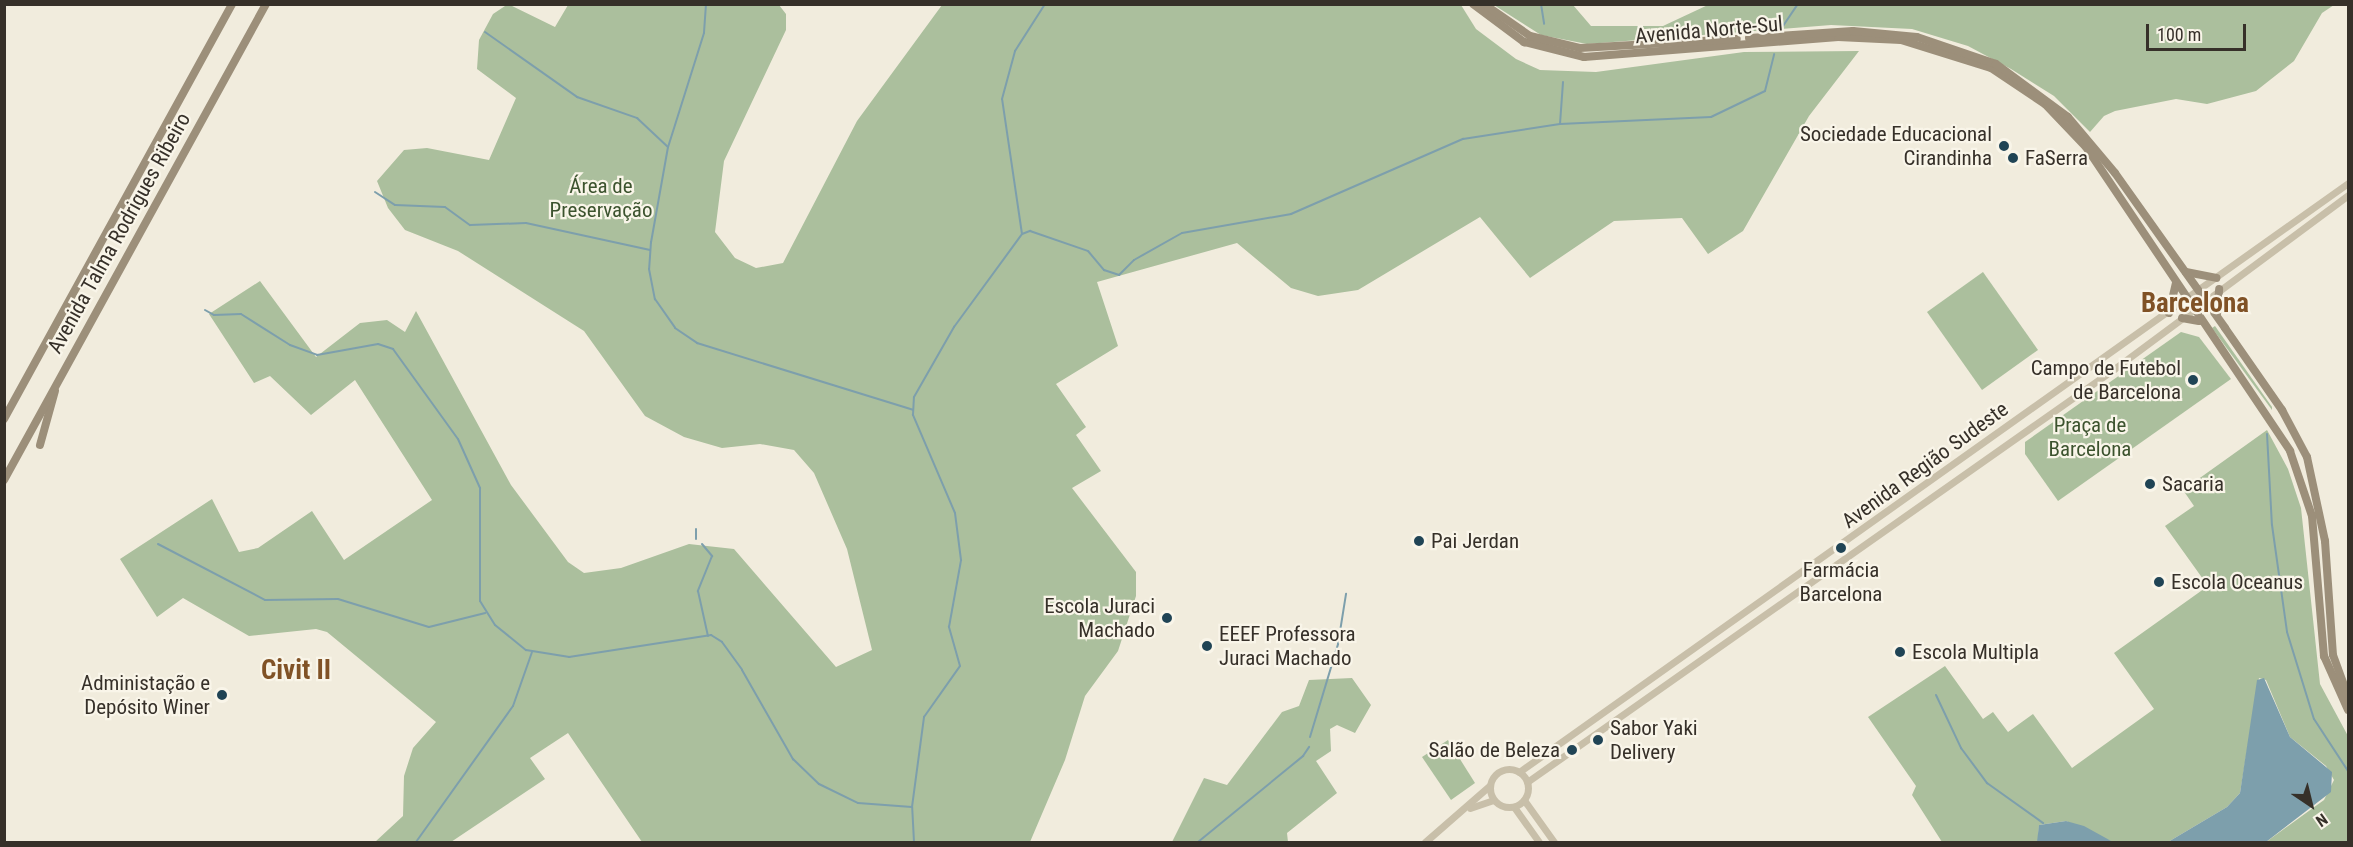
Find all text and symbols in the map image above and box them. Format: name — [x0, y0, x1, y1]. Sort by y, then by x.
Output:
street label: Avenida Norte-Sul — [1634, 11, 1784, 49]
scale bar — [2149, 12, 2250, 50]
text: 100 m — [2157, 24, 2201, 45]
street label: Avenida Talma Rodrigues Ribeiro — [42, 108, 196, 358]
place label: Sociedade Educacional Cirandinha — [1800, 121, 1992, 171]
marker: Sociedade Educacional Cirandinha — [1997, 139, 2011, 153]
place label: FaSerra — [2025, 145, 2088, 171]
marker: FaSerra — [2006, 151, 2020, 165]
park label: Área de Preservação — [550, 173, 652, 223]
district label: Barcelona — [2141, 288, 2249, 320]
place label: Campo de Futebol de Barcelona — [2031, 355, 2181, 405]
marker: Campo de Futebol de Barcelona — [2186, 373, 2200, 387]
street label: Avenida Região Sudeste — [1837, 396, 2013, 534]
park label: Praça de Barcelona — [2049, 412, 2131, 462]
place label: Sacaria — [2162, 471, 2224, 497]
marker: Sacaria — [2143, 477, 2157, 491]
place label: Pai Jerdan — [1431, 528, 1519, 554]
marker: Pai Jerdan — [1412, 534, 1426, 548]
marker: Farmácia Barcelona — [1834, 541, 1848, 555]
place label: Farmácia Barcelona — [1800, 557, 1882, 607]
place label: Escola Oceanus — [2171, 569, 2303, 595]
marker: Escola Oceanus — [2152, 575, 2166, 589]
place label: Escola Juraci Machado — [1044, 593, 1155, 643]
marker: Escola Juraci Machado — [1160, 611, 1174, 625]
place label: EEEF Professora Juraci Machado — [1219, 621, 1356, 671]
marker: EEEF Professora Juraci Machado — [1200, 639, 1214, 653]
place label: Escola Multipla — [1912, 639, 2039, 665]
marker: Escola Multipla — [1893, 645, 1907, 659]
district label: Civit II — [261, 655, 331, 687]
place label: Administação e Depósito Winer — [81, 670, 210, 720]
marker: Administação e Depósito Winer — [215, 688, 229, 702]
place label: Sabor Yaki Delivery — [1610, 715, 1698, 765]
marker: Sabor Yaki Delivery — [1591, 733, 1605, 747]
place label: Salão de Beleza — [1428, 737, 1560, 763]
marker: Salão de Beleza — [1565, 743, 1579, 757]
north arrow — [2281, 775, 2341, 835]
text: N — [2312, 810, 2331, 831]

